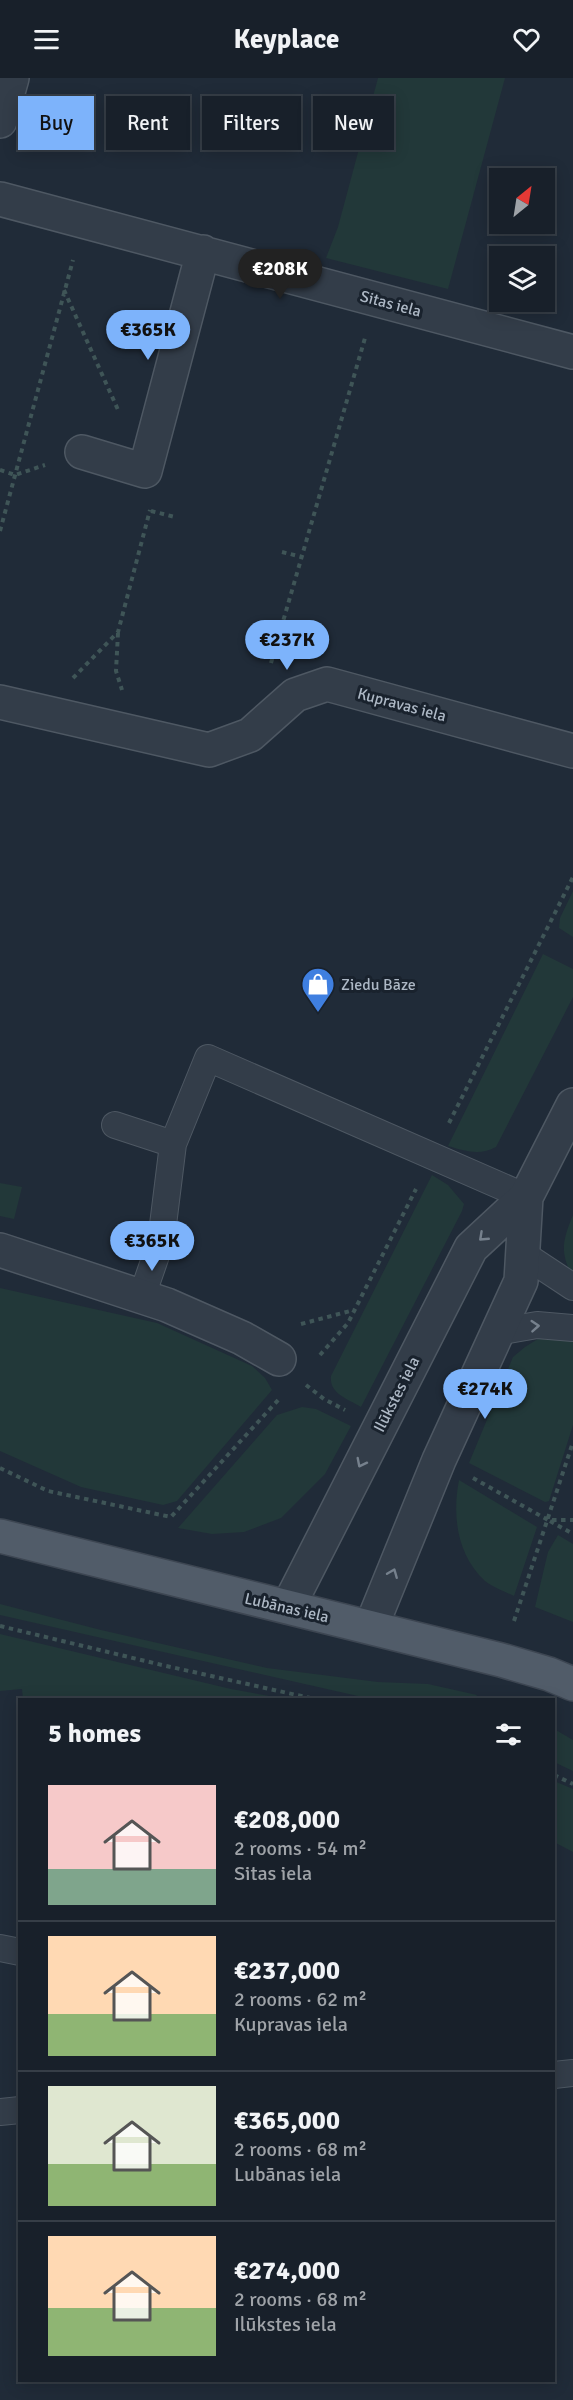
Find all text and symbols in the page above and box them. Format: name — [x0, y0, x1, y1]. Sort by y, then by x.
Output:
icon: menu — [30, 23, 63, 56]
text: Keyplace — [234, 23, 339, 56]
icon: heart — [510, 23, 543, 56]
chip: Buy — [18, 96, 94, 150]
chip: Rent — [106, 96, 190, 150]
chip: Filters — [202, 96, 301, 150]
chip: New — [313, 96, 394, 150]
north arrow — [489, 168, 555, 234]
map controls — [489, 168, 555, 312]
button: layers — [489, 246, 555, 312]
pin: €208K — [238, 249, 322, 300]
text: €208K — [252, 256, 308, 281]
street label: Sitas iela — [358, 286, 424, 322]
pin: €365K — [106, 310, 190, 361]
text: €365K — [120, 317, 176, 342]
pin: €237K — [245, 620, 329, 671]
text: €237K — [259, 627, 315, 652]
street label: Kupravas iela — [355, 684, 448, 726]
shop icon: Ziedu Bāze — [300, 966, 336, 1013]
place label: Ziedu Bāze — [341, 975, 416, 995]
pin: €365K — [110, 1221, 194, 1272]
text: €365K — [124, 1228, 180, 1253]
one-way arrow — [479, 1230, 490, 1241]
one-way arrow — [530, 1320, 540, 1333]
street label: Ilūkstes iela — [369, 1353, 424, 1436]
pin: €274K — [443, 1369, 527, 1420]
text: €274K — [457, 1376, 513, 1401]
one-way arrow — [356, 1457, 368, 1468]
one-way arrow — [386, 1568, 398, 1579]
street label: Lubānas iela — [243, 1589, 331, 1627]
text: 5 homes — [48, 1718, 141, 1750]
icon: filters — [492, 1718, 525, 1751]
text: €208,000 — [234, 1804, 340, 1836]
icon: home — [96, 1809, 168, 1881]
text: 2 rooms · 54 m² — [234, 1836, 367, 1861]
text: Sitas iela — [234, 1861, 312, 1886]
text: €237,000 — [234, 1955, 340, 1987]
icon: home — [96, 1960, 168, 2032]
text: 2 rooms · 62 m² — [234, 1987, 367, 2012]
text: Kupravas iela — [234, 2012, 348, 2037]
text: €365,000 — [234, 2105, 340, 2137]
icon: home — [96, 2110, 168, 2182]
text: 2 rooms · 68 m² — [234, 2137, 367, 2162]
text: Lubānas iela — [234, 2162, 341, 2187]
text: €274,000 — [234, 2255, 340, 2287]
icon: home — [96, 2260, 168, 2332]
text: 2 rooms · 68 m² — [234, 2287, 367, 2312]
text: Ilūkstes iela — [234, 2312, 337, 2337]

